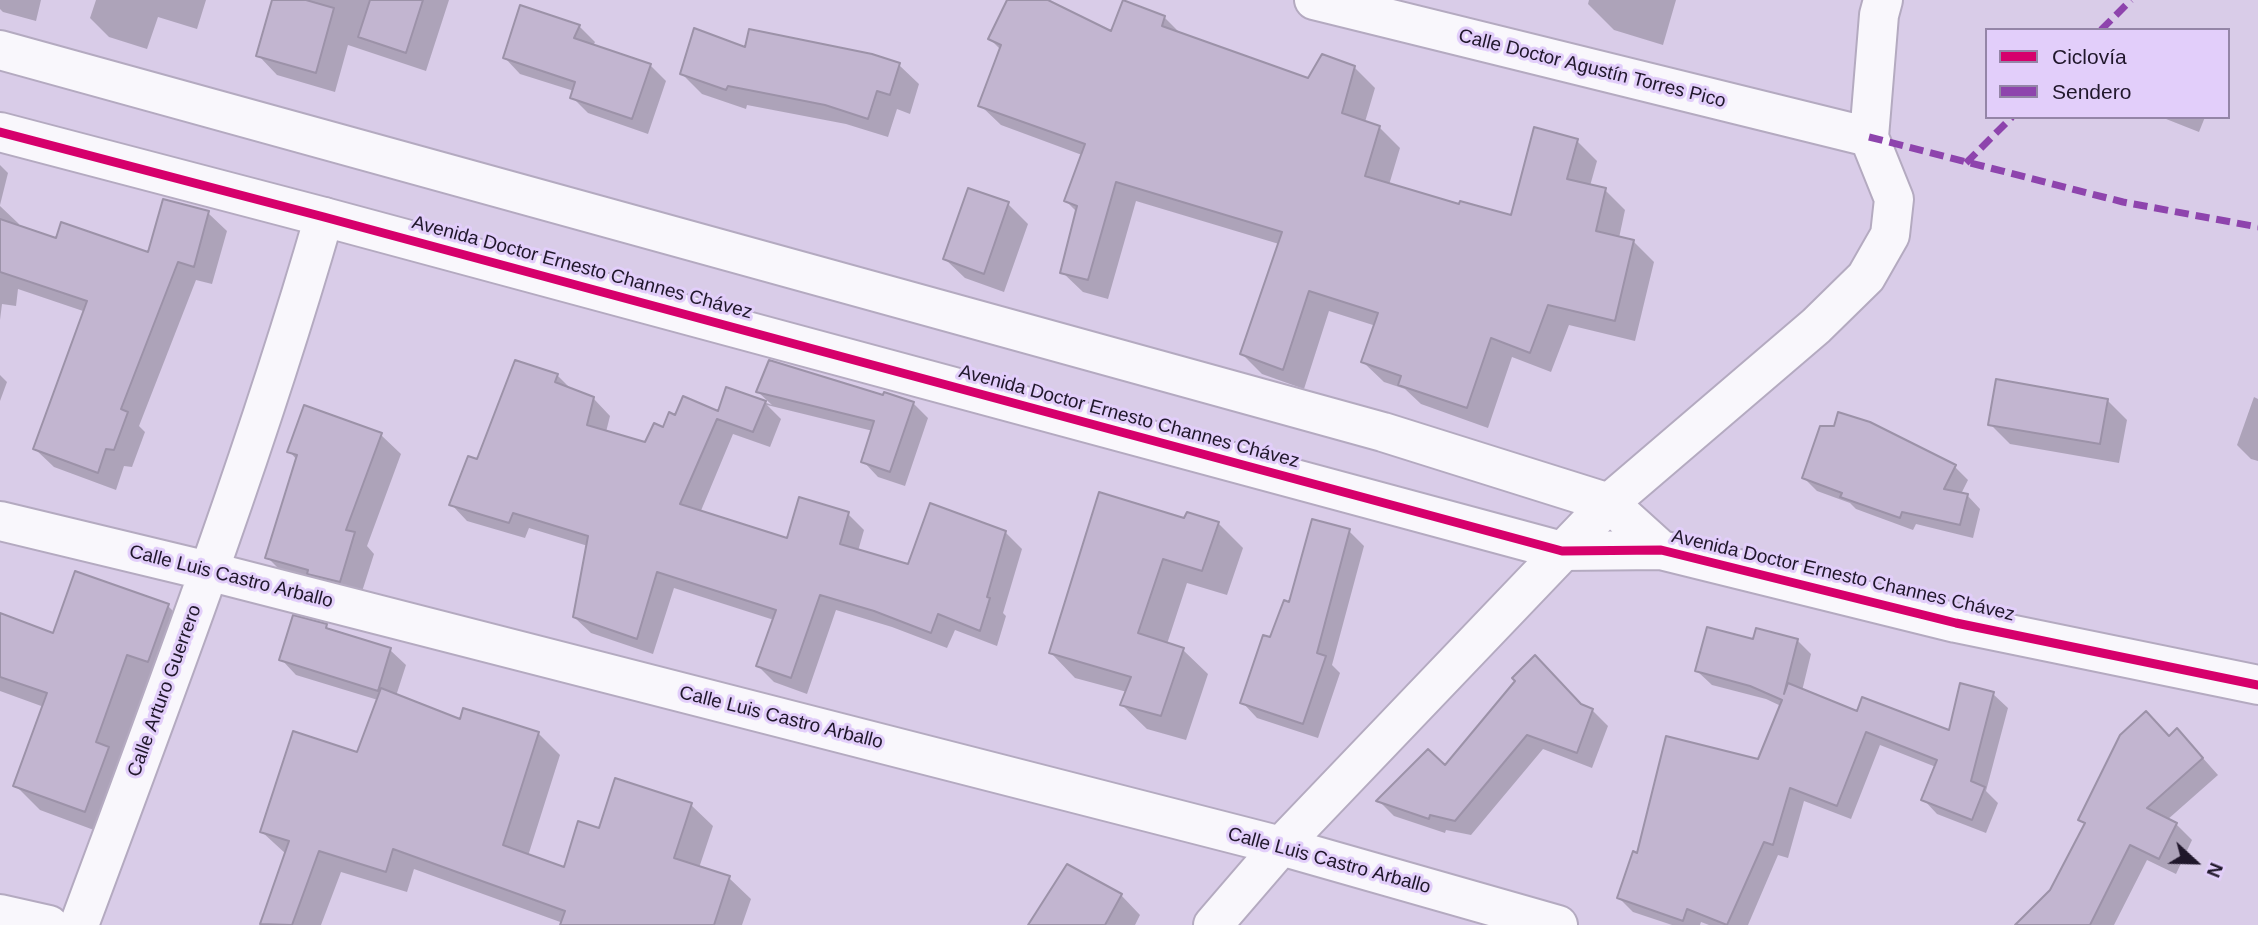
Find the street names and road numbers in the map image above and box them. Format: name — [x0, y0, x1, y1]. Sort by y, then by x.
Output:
street label: Calle Doctor Agustín Torres Pico — [1456, 25, 1728, 113]
street label: Avenida Doctor Ernesto Channes Chávez — [409, 212, 755, 324]
street label: Avenida Doctor Ernesto Channes Chávez — [956, 361, 1302, 473]
street label: Avenida Doctor Ernesto Channes Chávez — [1669, 525, 2017, 627]
street label: Calle Luis Castro Arballo — [127, 541, 335, 613]
street label: Calle Arturo Guerrero — [123, 602, 207, 780]
street label: Calle Luis Castro Arballo — [677, 682, 885, 754]
street label: Calle Luis Castro Arballo — [1225, 823, 1433, 899]

